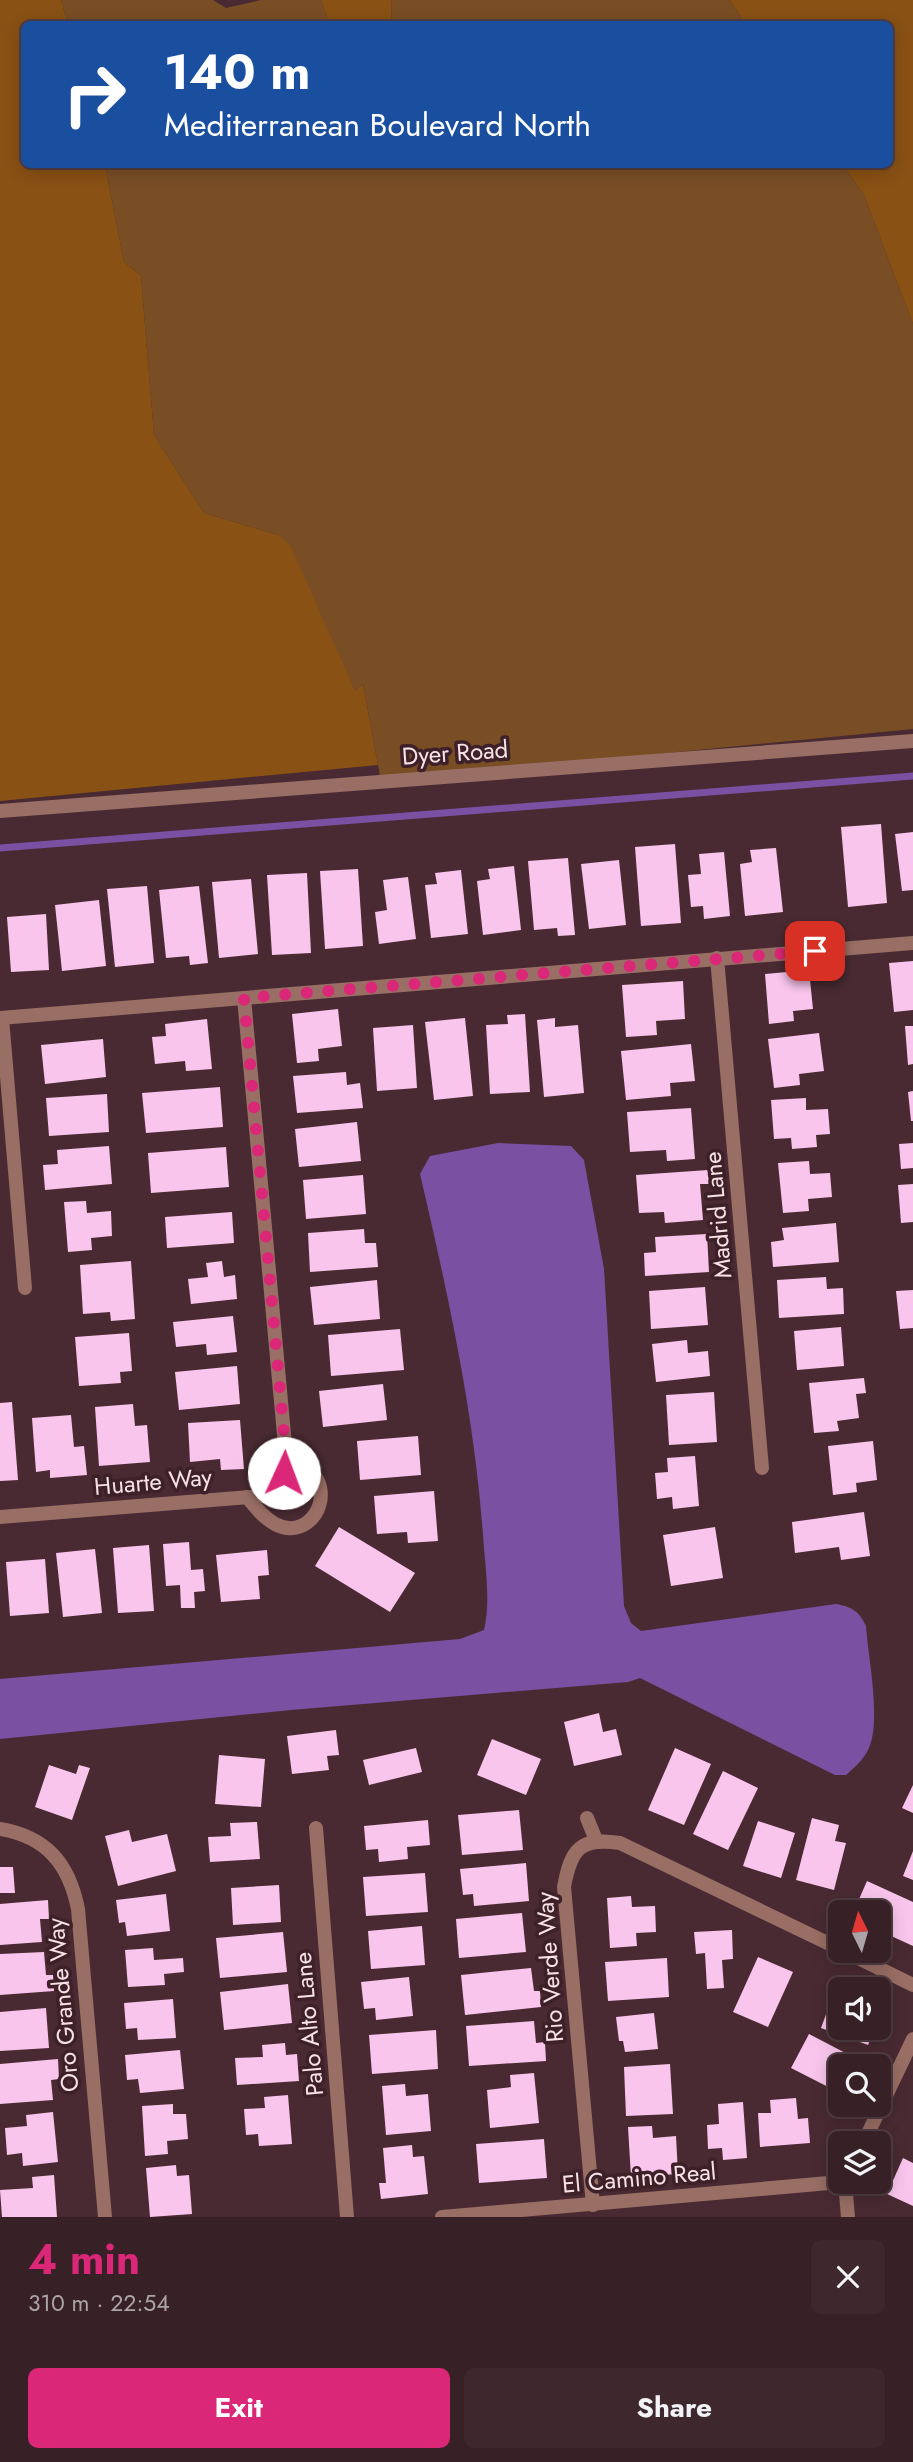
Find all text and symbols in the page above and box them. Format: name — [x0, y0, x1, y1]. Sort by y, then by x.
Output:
text: 140 m — [164, 37, 310, 107]
icon: right — [49, 49, 140, 140]
text: Mediterranean Boulevard North — [164, 102, 591, 148]
street label: Dyer Road — [401, 731, 509, 774]
pin — [785, 921, 845, 981]
icon: arrive — [796, 932, 834, 970]
street label: Madrid Lane — [695, 1150, 740, 1280]
position arrow — [247, 1436, 321, 1510]
street label: Huarte Way — [93, 1459, 214, 1504]
street label: Rio Verde Way — [527, 1890, 572, 2044]
north arrow — [828, 1900, 891, 1964]
map controls — [828, 1900, 891, 2194]
street label: Oro Grande Way — [37, 1916, 88, 2094]
street label: Palo Alto Lane — [285, 1951, 332, 2098]
button: sound — [828, 1977, 891, 2040]
button: search — [828, 2054, 891, 2117]
button: layers — [828, 2131, 891, 2194]
street label: El Camino Real — [560, 2153, 718, 2202]
text: 4 min — [28, 2229, 140, 2290]
button: close — [811, 2240, 885, 2314]
text: 310 m · 22:54 — [28, 2286, 170, 2320]
button: Exit — [28, 2368, 450, 2448]
button: Share — [464, 2368, 885, 2448]

